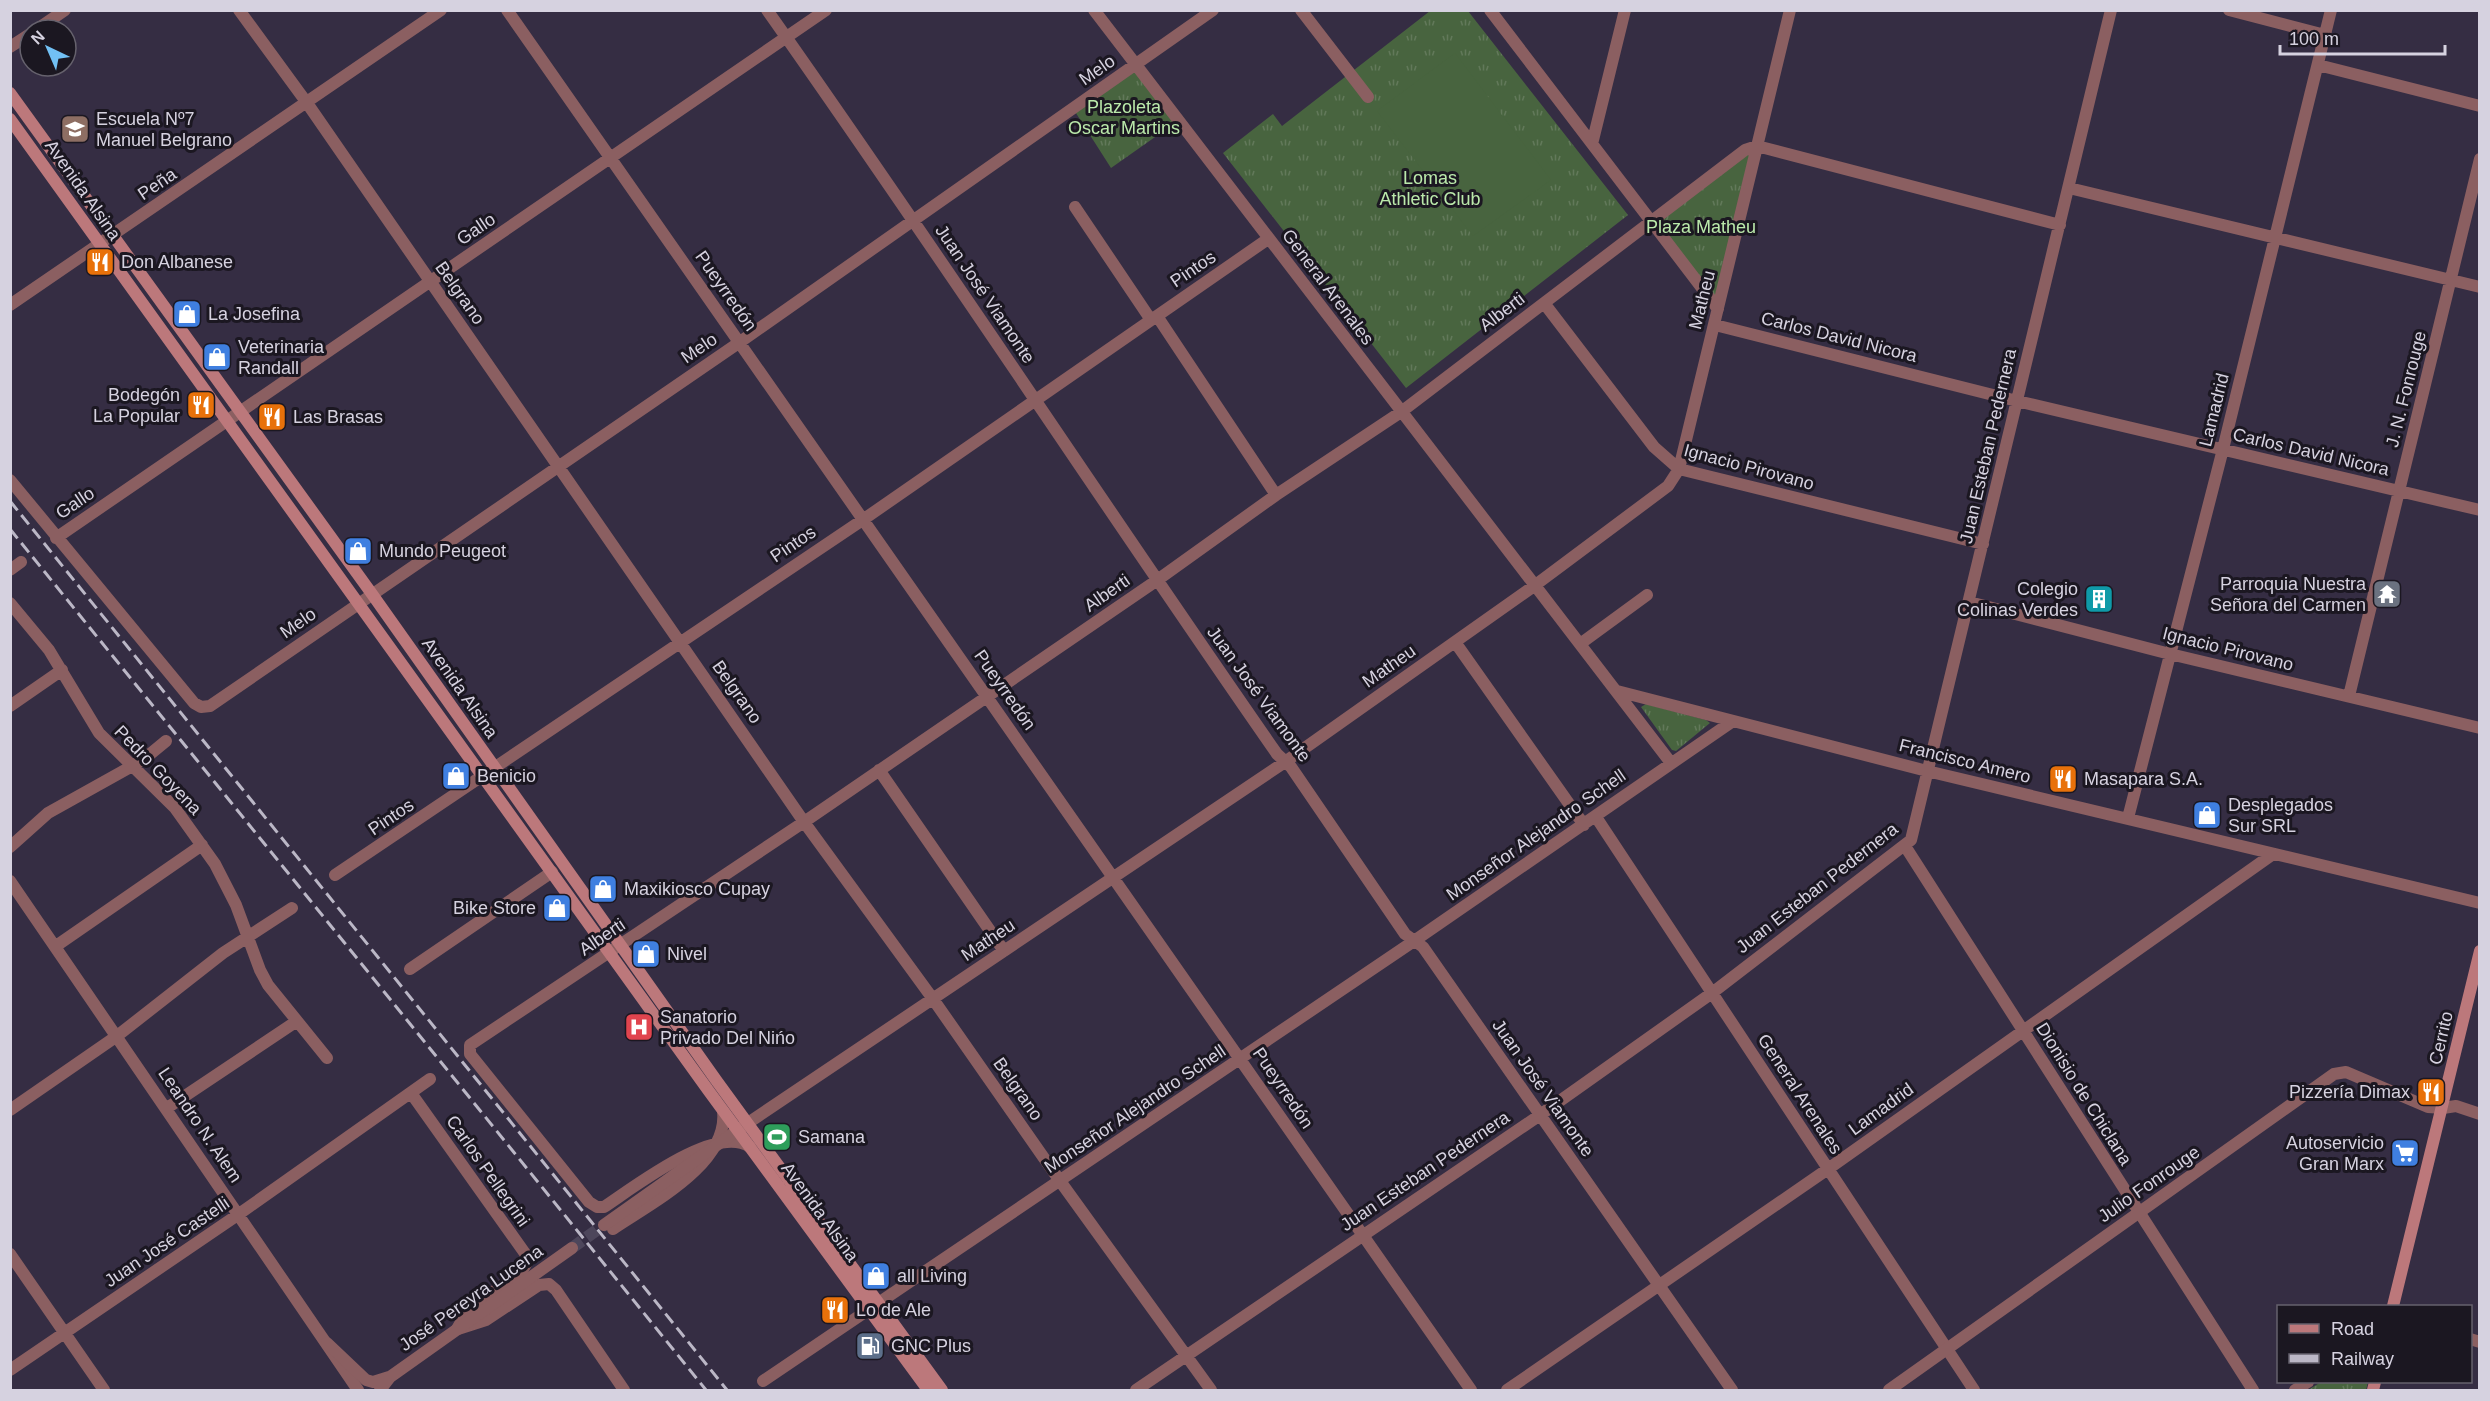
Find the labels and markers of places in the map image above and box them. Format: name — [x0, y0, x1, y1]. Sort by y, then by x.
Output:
place label: Escuela Nº7 Manuel Belgrano — [96, 109, 232, 150]
school or university icon: Escuela Nº7 Manuel Belgrano — [59, 113, 91, 145]
restaurant icon: Don Albanese — [84, 246, 116, 278]
place label: Don Albanese — [121, 252, 233, 272]
shop icon: La Josefina — [171, 298, 203, 330]
place label: La Josefina — [208, 304, 301, 324]
place label: Veterinaria Randall — [238, 337, 325, 378]
shop icon: Veterinaria Randall — [201, 341, 233, 373]
place label: Bodegón La Popular — [93, 385, 180, 426]
restaurant icon: Bodegón La Popular — [185, 389, 217, 421]
restaurant icon: Las Brasas — [256, 401, 288, 433]
place label: Las Brasas — [293, 407, 383, 427]
shop icon: Mundo Peugeot — [342, 535, 374, 567]
place label: Mundo Peugeot — [379, 541, 506, 561]
place label: Parroquia Nuestra Señora del Carmen — [2210, 574, 2367, 615]
temple icon: Parroquia Nuestra Señora del Carmen — [2371, 578, 2403, 610]
place label: Colegio Colinas Verdes — [1957, 579, 2078, 620]
building icon: Colegio Colinas Verdes — [2083, 583, 2115, 615]
shop icon: Benicio — [440, 760, 472, 792]
restaurant icon: Masapara S.A. — [2047, 763, 2079, 795]
place label: Benicio — [477, 766, 536, 786]
place label: Masapara S.A. — [2084, 769, 2203, 789]
place label: Desplegados Sur SRL — [2228, 795, 2333, 836]
shop icon: Desplegados Sur SRL — [2191, 799, 2223, 831]
shop icon: Maxikiosco Cupay — [587, 873, 619, 905]
place label: Maxikiosco Cupay — [624, 879, 770, 899]
shop icon: Bike Store — [541, 892, 573, 924]
place label: Bike Store — [453, 898, 536, 918]
shop icon: Nivel — [630, 938, 662, 970]
place label: Nivel — [667, 944, 707, 964]
place label: Sanatorio Privado Del Nińo — [660, 1007, 795, 1048]
hospital icon: Sanatorio Privado Del Nińo — [623, 1011, 655, 1043]
restaurant icon: Pizzería Dimax — [2415, 1076, 2447, 1108]
place label: Pizzería Dimax — [2289, 1082, 2410, 1102]
sports icon: Samana — [761, 1121, 793, 1153]
place label: Samana — [798, 1127, 866, 1147]
place label: Autoservicio Gran Marx — [2286, 1133, 2384, 1174]
supermarket icon: Autoservicio Gran Marx — [2389, 1137, 2421, 1169]
shop icon: all Living — [860, 1260, 892, 1292]
place label: all Living — [897, 1266, 967, 1286]
restaurant icon: Lo de Ale — [819, 1294, 851, 1326]
place label: Lo de Ale — [856, 1300, 931, 1320]
fuel station icon: GNC Plus — [854, 1330, 886, 1362]
place label: GNC Plus — [891, 1336, 971, 1356]

